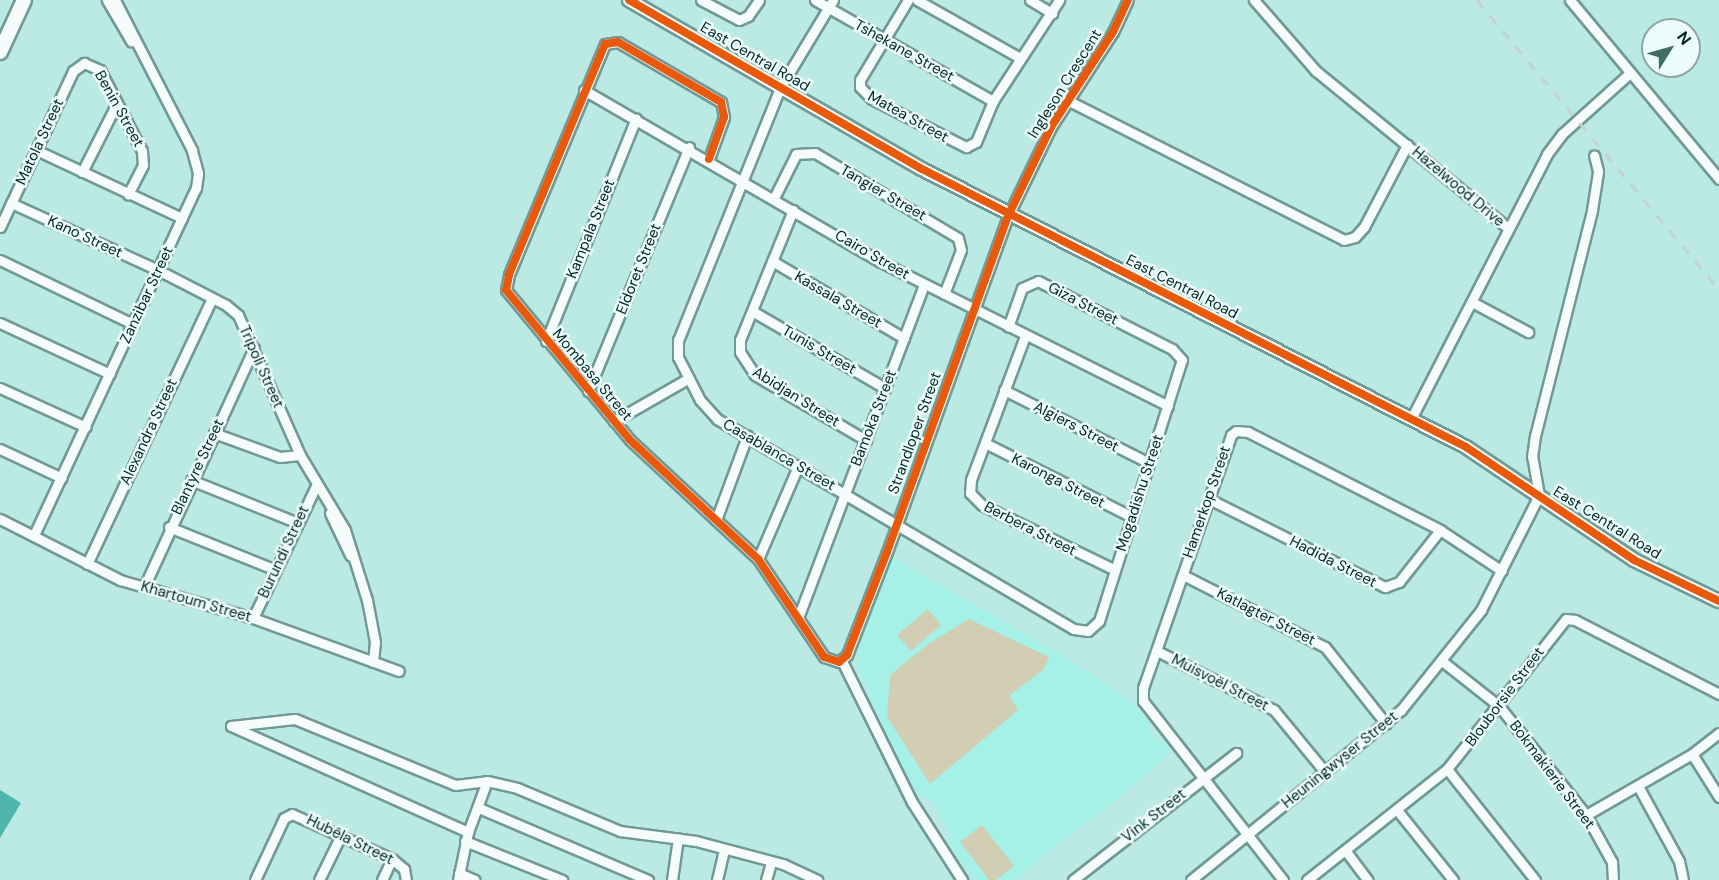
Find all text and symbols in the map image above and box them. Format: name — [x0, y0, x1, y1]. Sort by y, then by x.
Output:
street label: Tshekane Street — [851, 16, 957, 86]
street label: East Central Road — [697, 18, 813, 96]
north arrow — [1641, 18, 1701, 78]
street label: Ingleson Crescent — [1024, 26, 1106, 142]
text: N — [1672, 27, 1696, 49]
street label: Benin Street — [91, 68, 147, 150]
street label: Matea Street — [865, 87, 951, 147]
street label: Matola Street — [12, 96, 68, 188]
street label: Hazelwood Drive — [1408, 143, 1508, 231]
street label: Tangier Street — [837, 161, 929, 225]
street label: Kampala Street — [563, 177, 619, 281]
street label: Kano Street — [45, 212, 125, 262]
street label: Eldoret Street — [613, 221, 665, 317]
street label: Cairo Street — [831, 226, 913, 284]
street label: Zanzibar Street — [117, 244, 177, 346]
street label: East Central Road — [1123, 251, 1241, 323]
street label: Kassala Street — [791, 268, 885, 332]
street label: Giza Street — [1045, 279, 1121, 329]
street label: Tunis Street — [779, 322, 859, 378]
street label: Tripoli Street — [235, 323, 287, 411]
street label: Mombasa Street — [548, 325, 636, 425]
street label: Abidjan Street — [749, 363, 843, 431]
street label: Bamoka Street — [847, 367, 901, 469]
street label: Strandloper Street — [885, 370, 945, 496]
street label: Alexandra Street — [116, 376, 182, 488]
street label: Algiers Street — [1030, 398, 1122, 456]
street label: Casablanca Street — [719, 415, 839, 495]
street label: Blantyre Street — [168, 416, 228, 518]
street label: Mogadishu Street — [1113, 432, 1167, 554]
street label: Hamerkop Street — [1179, 443, 1235, 561]
street label: Karonga Street — [1008, 450, 1108, 512]
street label: East Central Road — [1550, 483, 1664, 563]
street label: Berbera Street — [981, 498, 1079, 560]
street label: Burundi Street — [255, 503, 313, 601]
street label: Hadida Street — [1286, 532, 1380, 592]
street label: Khartoum Street — [139, 578, 253, 626]
street label: Katlagter Street — [1214, 584, 1318, 650]
street label: Blouborsie Street — [1462, 644, 1548, 750]
street label: Muisvoël Street — [1168, 651, 1272, 715]
street label: Heuningwyser Street — [1278, 708, 1402, 812]
street label: Bokmakierie Street — [1505, 717, 1599, 833]
street label: Vink Street — [1118, 785, 1190, 847]
street label: Hubêla Street — [303, 811, 397, 869]

